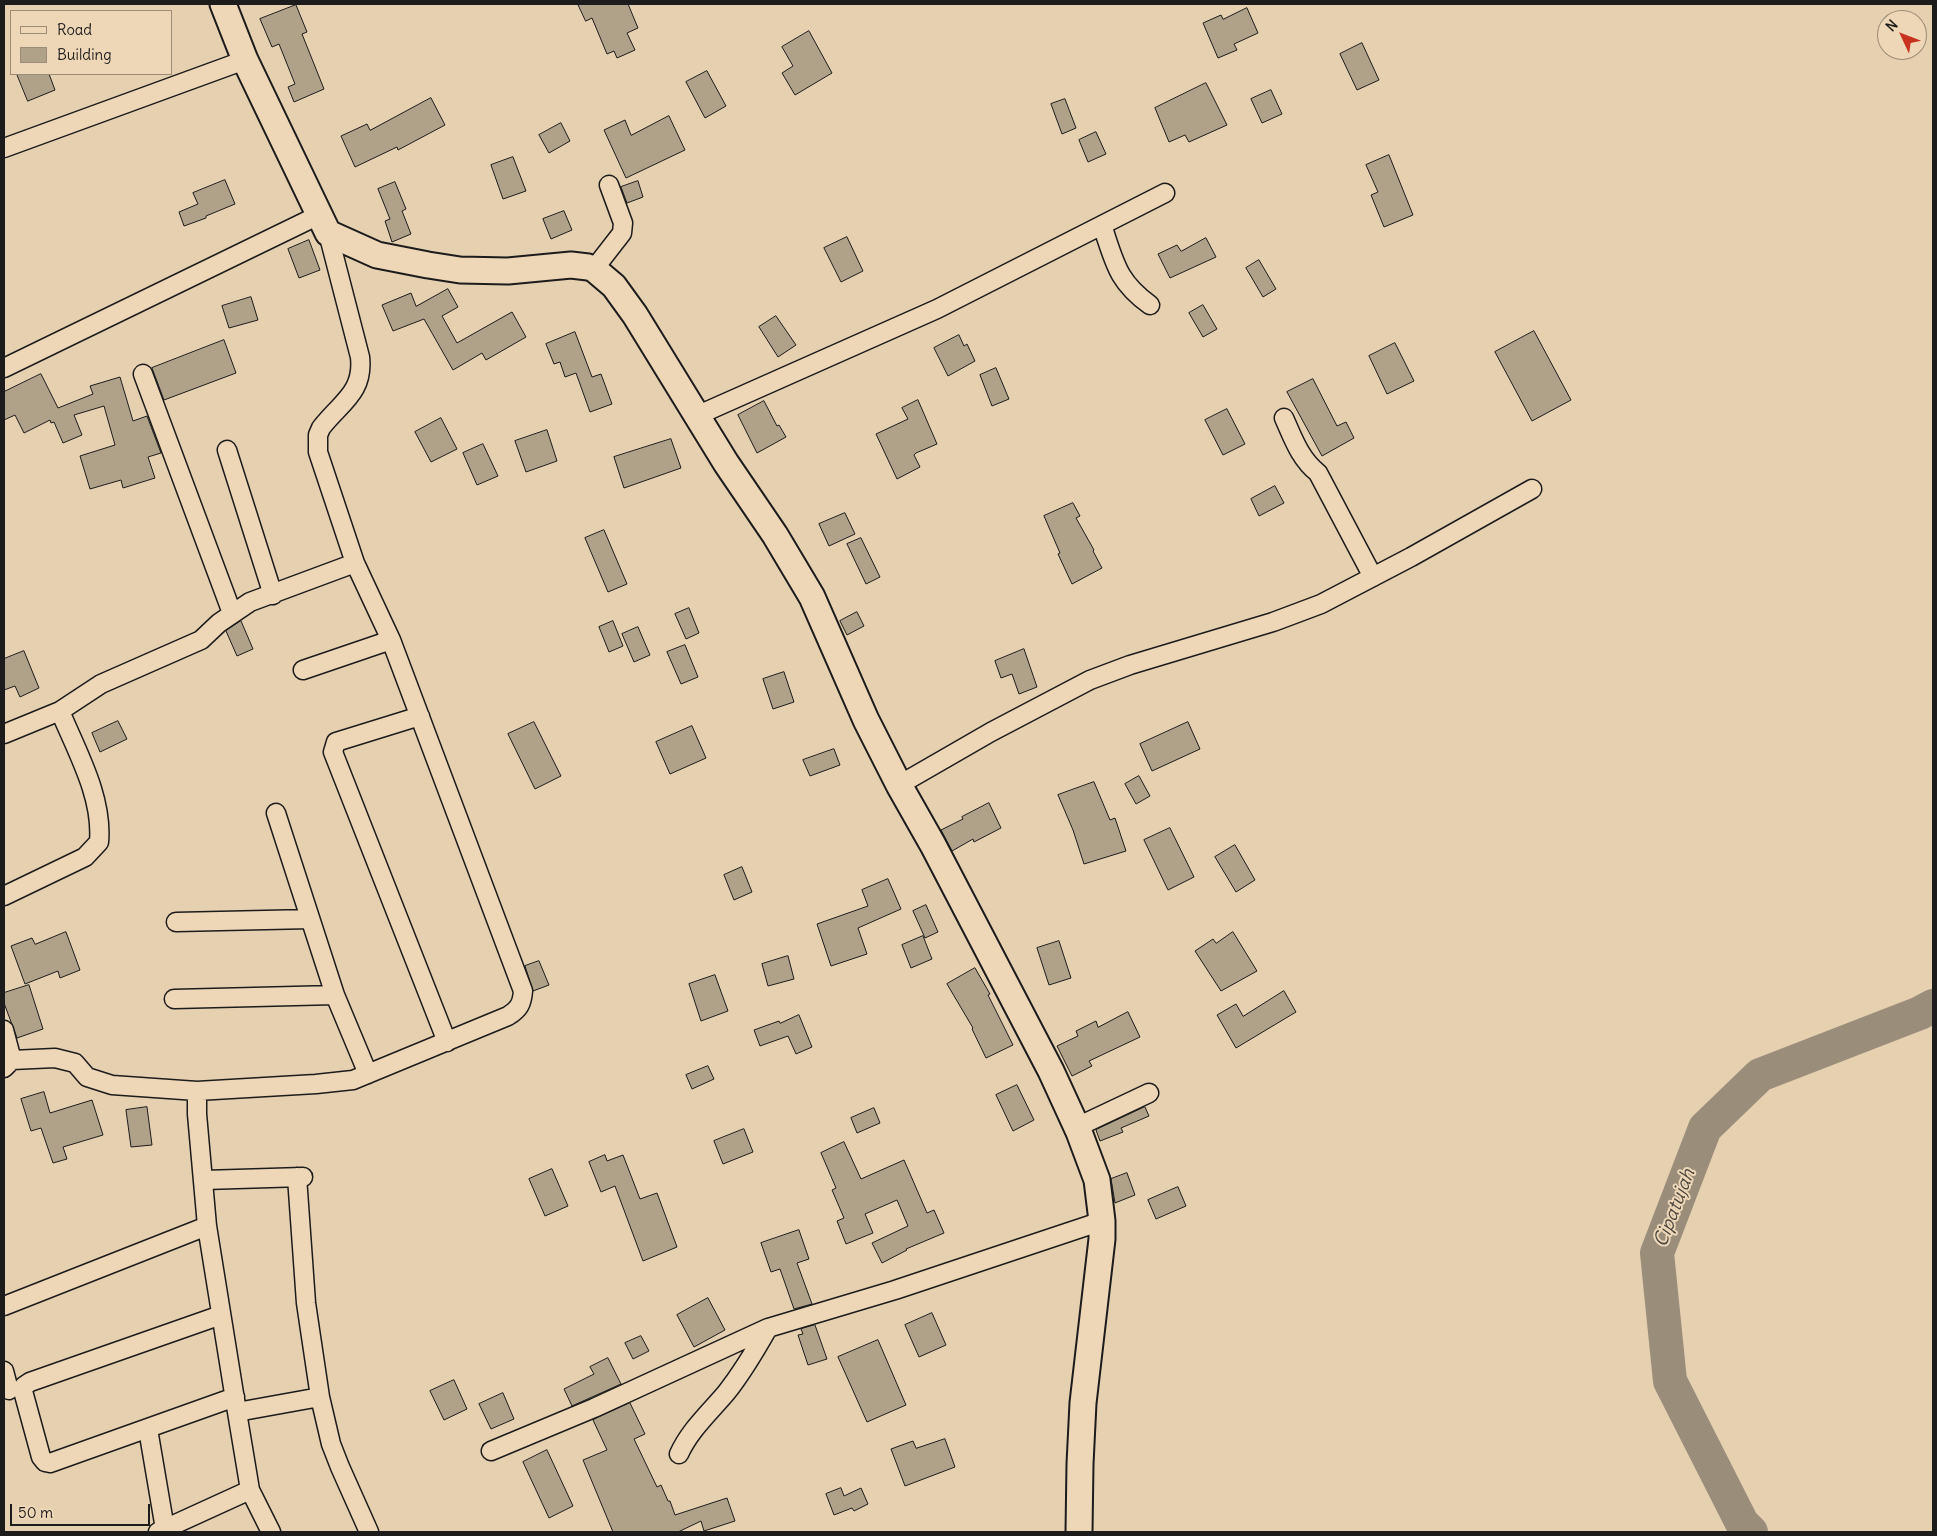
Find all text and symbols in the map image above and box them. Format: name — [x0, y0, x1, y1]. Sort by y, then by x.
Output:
legend — [10, 10, 172, 75]
north arrow — [1877, 10, 1927, 60]
text: N — [1882, 16, 1902, 35]
text: Road — [57, 20, 92, 39]
text: Building — [57, 45, 112, 64]
water label: Cipatujah — [1650, 1166, 1700, 1250]
scale bar — [12, 1494, 152, 1526]
text: 50 m — [18, 1503, 53, 1522]

